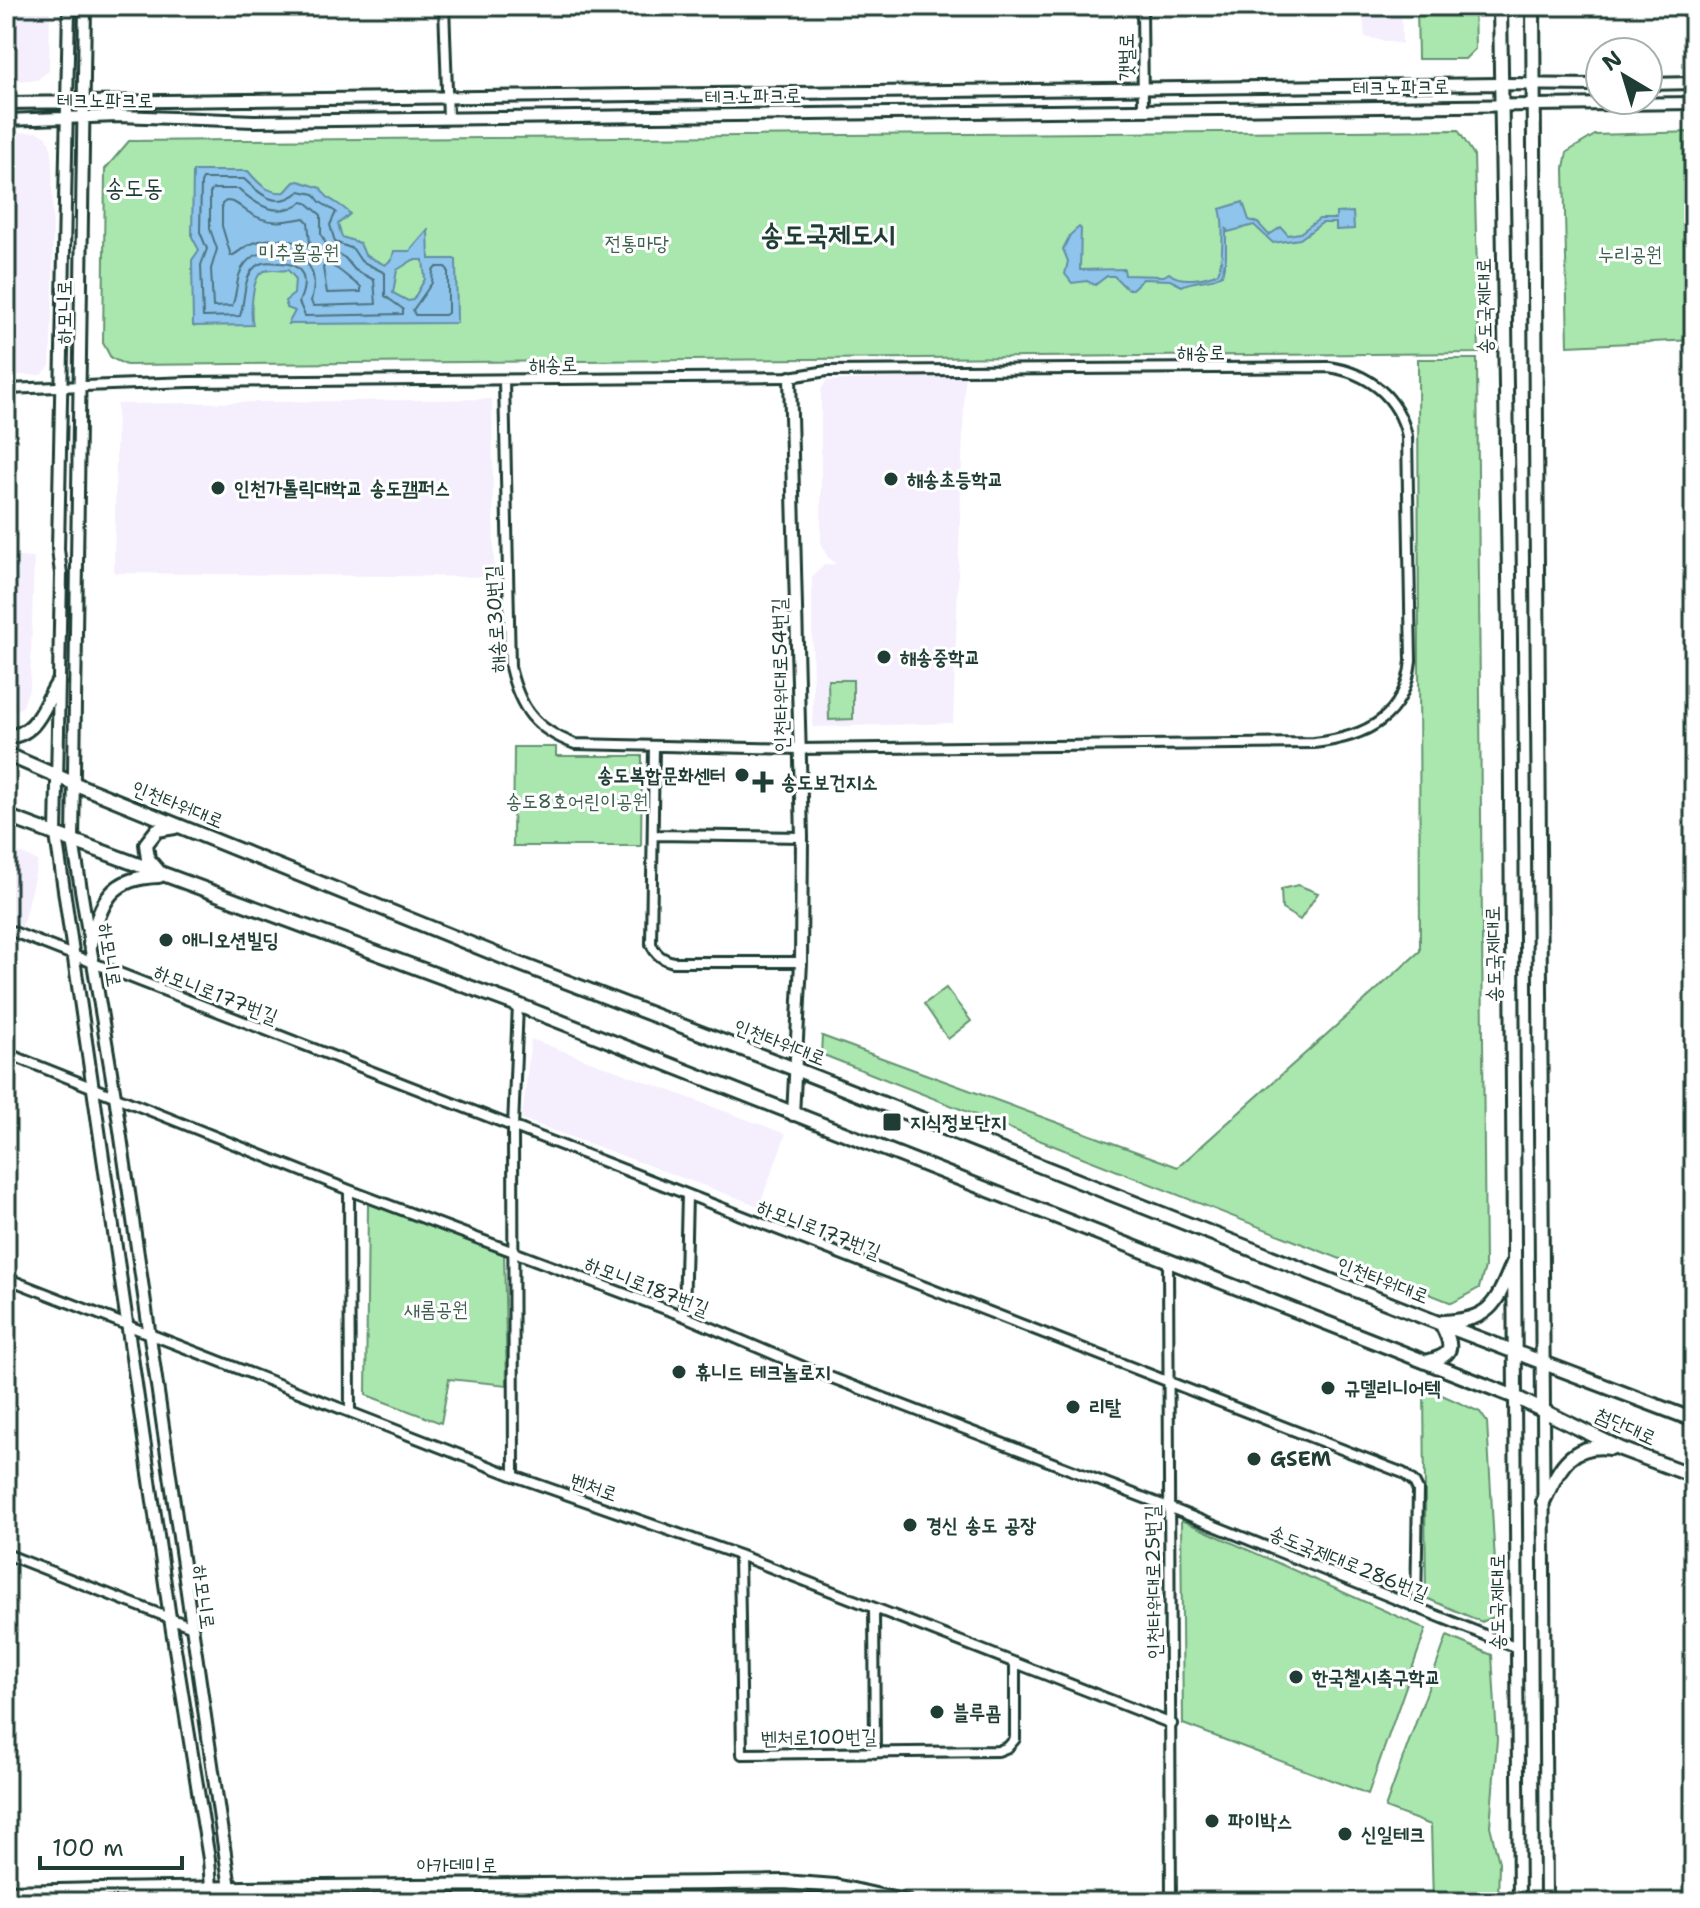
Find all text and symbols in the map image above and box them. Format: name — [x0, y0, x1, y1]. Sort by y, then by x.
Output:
street label: 갯벌로 — [1113, 33, 1139, 81]
north arrow — [1584, 36, 1664, 116]
text: N — [1596, 44, 1628, 77]
street label: 테크노파크로 — [1352, 73, 1450, 101]
street label: 테크노파크로 — [704, 82, 802, 110]
street label: 테크노파크로 — [57, 87, 153, 113]
district label: 송도동 — [105, 172, 163, 204]
district label: 송도국제도시 — [760, 215, 896, 253]
park label: 전통마당 — [605, 230, 669, 256]
park label: 미추홀공원 — [259, 239, 339, 265]
park label: 누리공원 — [1598, 241, 1662, 267]
street label: 송도국제대로 — [1470, 257, 1498, 355]
street label: 하모니로 — [51, 280, 77, 344]
street label: 해송로 — [1177, 339, 1225, 365]
street label: 해송로 — [529, 351, 577, 377]
place label: 해송초등학교 — [907, 466, 1004, 492]
marker: 해송초등학교 — [882, 470, 900, 488]
place label: 인천가톨릭대학교 송도캠퍼스 — [234, 475, 450, 501]
marker: 인천가톨릭대학교 송도캠퍼스 — [209, 479, 227, 497]
street label: 해송로30번길 — [479, 564, 511, 674]
street label: 인천타워대로54번길 — [766, 598, 794, 752]
place label: 해송중학교 — [900, 644, 980, 670]
marker: 해송중학교 — [875, 648, 893, 666]
place label: 송도복합문화센터 — [597, 762, 726, 788]
marker: 송도복합문화센터 — [733, 766, 751, 784]
place label: 송도보건지소 — [781, 769, 878, 795]
marker: 송도보건지소 — [752, 771, 774, 793]
street label: 인천타워대로 — [128, 774, 228, 834]
park label: 송도8호어린이공원 — [506, 788, 648, 814]
street label: 송도국제대로 — [1479, 905, 1507, 1003]
street label: 하모니로 — [92, 921, 128, 989]
place label: 애니오션빌딩 — [182, 927, 279, 953]
marker: 애니오션빌딩 — [157, 931, 175, 949]
street label: 하모니로177번길 — [150, 958, 282, 1030]
street label: 인천타워대로 — [730, 1013, 830, 1071]
place label: 지식정보단지 — [910, 1109, 1007, 1135]
marker: 지식정보단지 — [881, 1111, 903, 1133]
street label: 하모니로177번길 — [753, 1193, 885, 1265]
street label: 하모니로187번길 — [581, 1250, 713, 1322]
street label: 인천타워대로 — [1333, 1251, 1433, 1309]
park label: 새롬공원 — [404, 1296, 468, 1322]
place label: 휴니드 테크놀로지 — [695, 1359, 831, 1385]
marker: 휴니드 테크놀로지 — [670, 1363, 688, 1381]
place label: 규델리니어텍 — [1344, 1375, 1441, 1401]
marker: 규델리니어텍 — [1319, 1379, 1337, 1397]
place label: 리탈 — [1089, 1394, 1121, 1420]
marker: 리탈 — [1064, 1398, 1082, 1416]
street label: 첨단대로 — [1591, 1401, 1661, 1451]
place label: GSEM — [1270, 1446, 1332, 1472]
marker: GSEM — [1245, 1450, 1263, 1468]
street label: 벤처로 — [567, 1467, 621, 1507]
street label: 인천타워대로25번길 — [1139, 1504, 1167, 1660]
place label: 경신 송도 공장 — [926, 1512, 1036, 1538]
marker: 경신 송도 공장 — [901, 1516, 919, 1534]
street label: 송도국제대로286번길 — [1266, 1519, 1432, 1607]
street label: 송도국제대로 — [1484, 1554, 1510, 1650]
street label: 하모니로 — [187, 1563, 221, 1631]
place label: 한국첼시축구학교 — [1311, 1664, 1441, 1690]
marker: 한국첼시축구학교 — [1287, 1668, 1305, 1686]
place label: 블루콤 — [953, 1699, 1001, 1725]
marker: 블루콤 — [928, 1703, 946, 1721]
street label: 벤처로100번길 — [761, 1723, 877, 1751]
place label: 파이박스 — [1228, 1808, 1292, 1834]
marker: 파이박스 — [1203, 1812, 1221, 1830]
scale bar — [40, 1820, 182, 1870]
place label: 신일테크 — [1361, 1821, 1425, 1847]
marker: 신일테크 — [1336, 1825, 1354, 1843]
text: 100 m — [52, 1832, 124, 1864]
street label: 아카데미로 — [417, 1852, 497, 1878]

